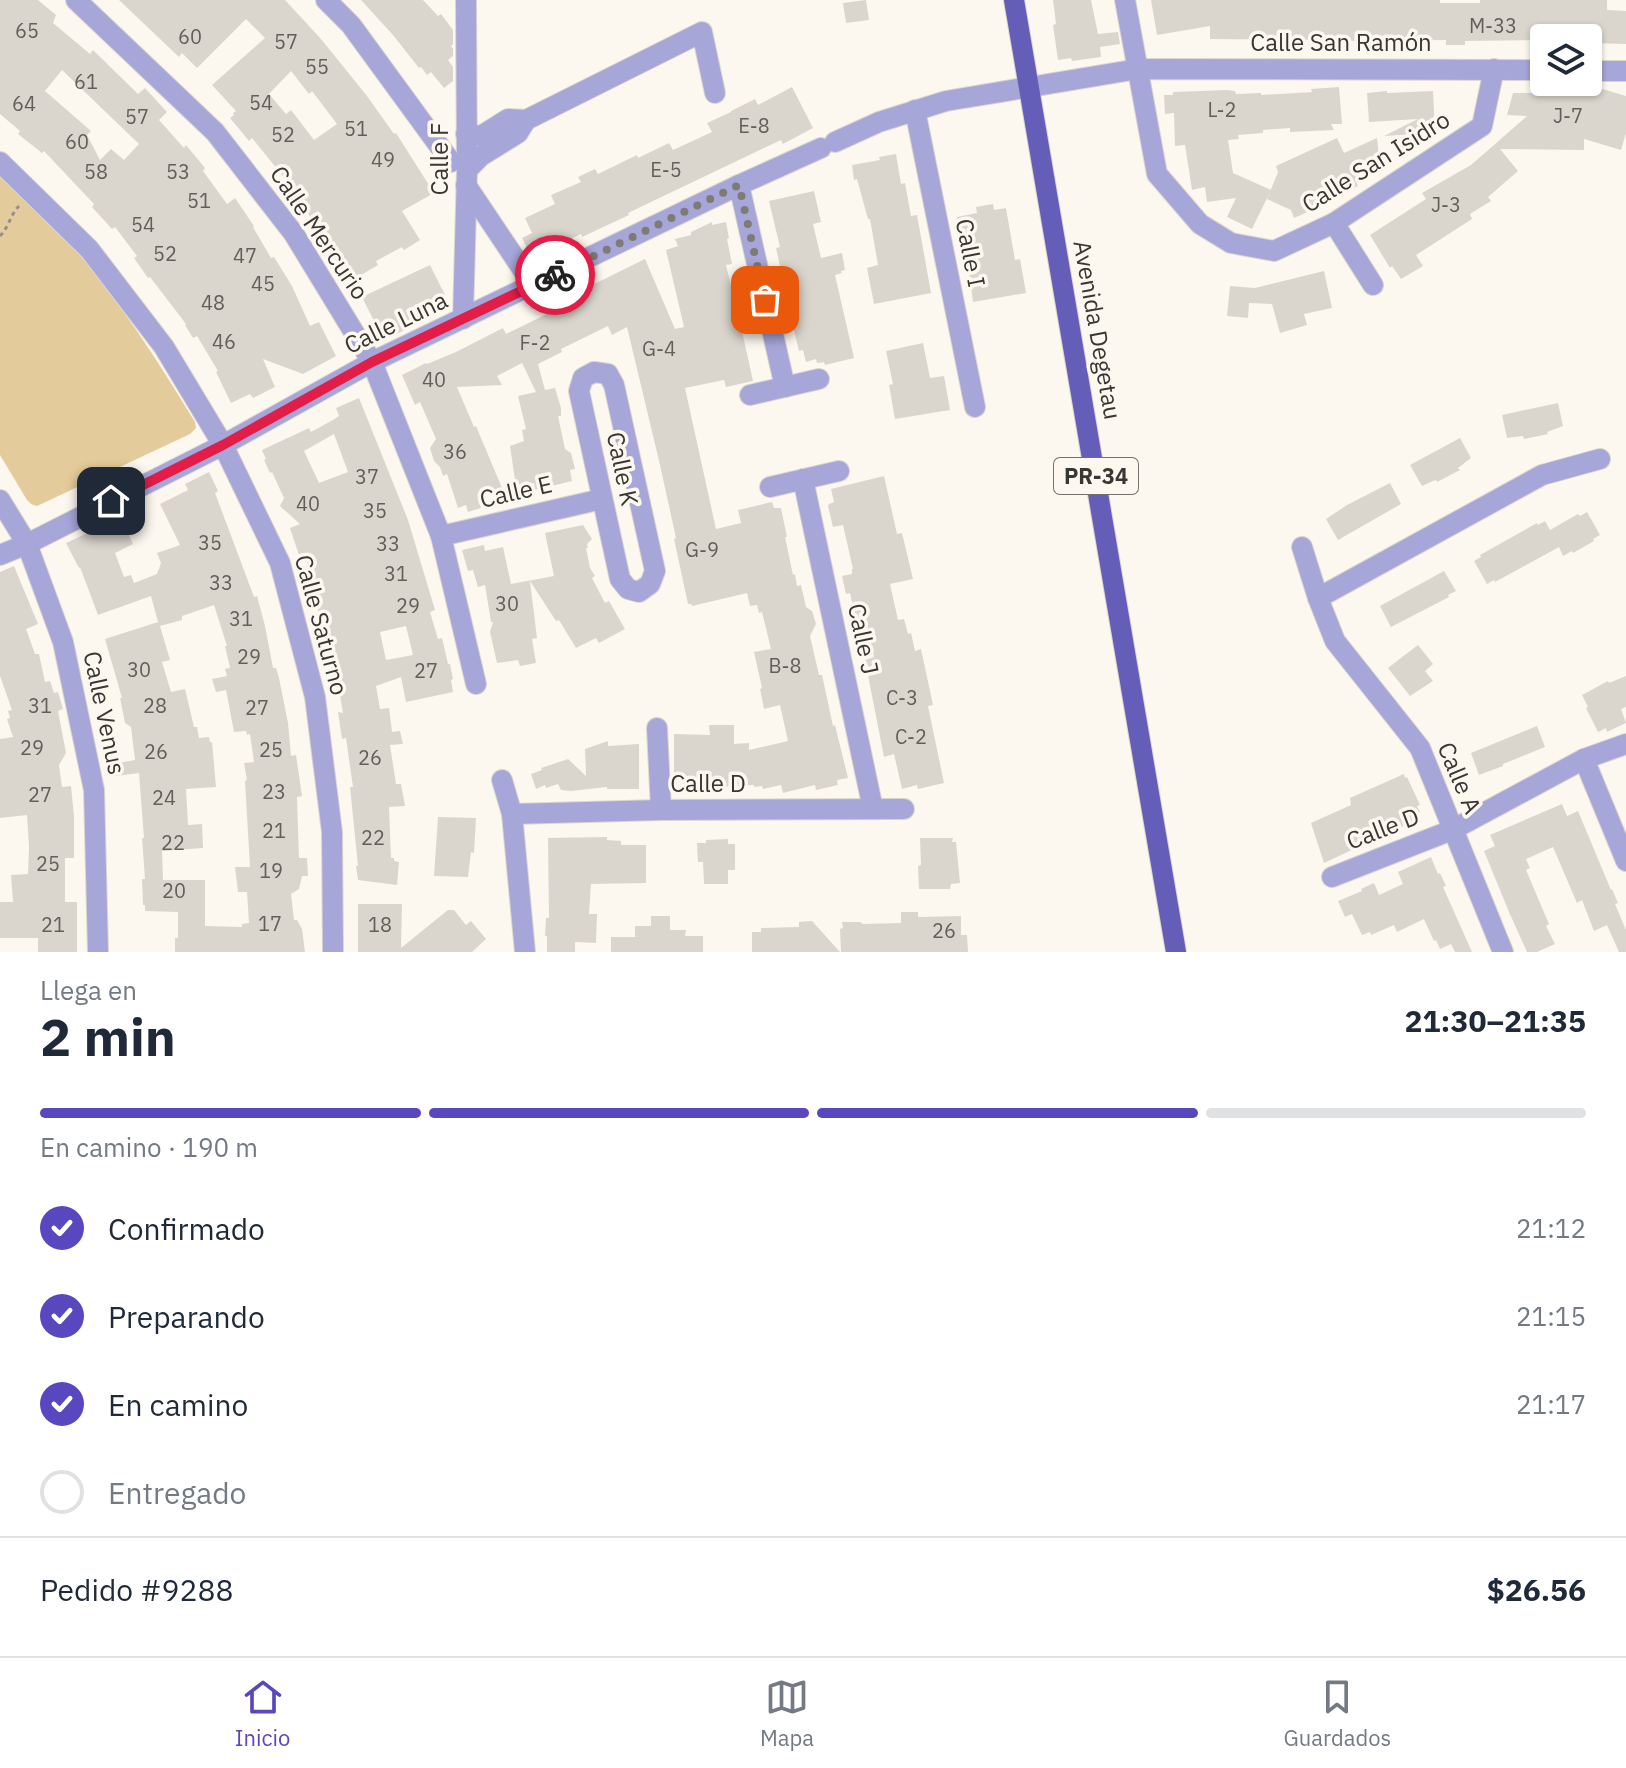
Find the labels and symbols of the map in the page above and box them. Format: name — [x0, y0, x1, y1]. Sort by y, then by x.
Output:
house number: M-33 — [1469, 12, 1517, 39]
house number: 65 — [15, 17, 39, 44]
house number: 60 — [178, 23, 202, 50]
street label: Calle San Ramón — [1250, 26, 1432, 58]
house number: 57 — [274, 28, 298, 55]
house number: 55 — [305, 53, 329, 80]
house number: 61 — [74, 68, 98, 95]
house number: 54 — [249, 89, 273, 116]
house number: 64 — [12, 90, 36, 117]
house number: L-2 — [1207, 96, 1237, 123]
house number: J-7 — [1553, 102, 1583, 129]
house number: 57 — [125, 103, 149, 130]
street label: Calle San Isidro — [1295, 103, 1456, 219]
house number: E-8 — [738, 112, 770, 139]
house number: 51 — [344, 115, 368, 142]
house number: 52 — [271, 121, 295, 148]
street label: Calle F — [423, 123, 455, 195]
house number: 60 — [65, 128, 89, 155]
house number: 49 — [371, 146, 395, 173]
house number: E-5 — [650, 156, 682, 183]
house number: 58 — [84, 158, 108, 185]
house number: 53 — [166, 158, 190, 185]
street label: Calle Mercurio — [263, 159, 376, 306]
house number: 51 — [187, 187, 211, 214]
house number: J-3 — [1431, 191, 1461, 218]
house number: 54 — [131, 211, 155, 238]
street label: Calle I — [949, 216, 993, 290]
courier — [515, 235, 595, 315]
street label: Avenida Degetau — [1066, 238, 1130, 422]
house number: 52 — [153, 240, 177, 267]
house number: 47 — [233, 242, 257, 269]
pin — [731, 266, 799, 334]
house number: 45 — [251, 270, 275, 297]
street label: Calle Luna — [338, 283, 453, 361]
house number: 48 — [201, 289, 225, 316]
house number: 46 — [212, 328, 236, 355]
house number: F-2 — [519, 329, 551, 356]
house number: G-4 — [642, 335, 676, 362]
house number: 40 — [422, 366, 446, 393]
street label: Calle K — [600, 429, 646, 509]
house number: 36 — [443, 438, 467, 465]
road number: PR-34 — [1054, 458, 1138, 494]
house number: 37 — [355, 463, 379, 490]
pin — [77, 467, 145, 535]
street label: Calle E — [476, 467, 555, 515]
house number: 40 — [296, 490, 320, 517]
house number: 35 — [363, 497, 387, 524]
house number: 35 — [198, 529, 222, 556]
house number: 33 — [376, 530, 400, 557]
house number: G-9 — [685, 536, 719, 563]
street label: Calle Saturno — [288, 551, 356, 699]
house number: 31 — [384, 560, 408, 587]
house number: 33 — [209, 569, 233, 596]
house number: 30 — [495, 590, 519, 617]
house number: 29 — [396, 592, 420, 619]
street label: Calle J — [841, 600, 887, 677]
house number: 31 — [229, 605, 253, 632]
house number: 29 — [237, 643, 261, 670]
street label: Calle Venus — [76, 648, 134, 778]
house number: B-8 — [768, 652, 802, 679]
house number: 30 — [127, 656, 151, 683]
house number: 27 — [414, 657, 438, 684]
house number: C-3 — [886, 684, 918, 711]
house number: 31 — [28, 692, 52, 719]
house number: 28 — [143, 692, 167, 719]
house number: 27 — [245, 694, 269, 721]
house number: C-2 — [895, 723, 927, 750]
house number: 29 — [20, 734, 44, 761]
house number: 25 — [259, 736, 283, 763]
street label: Calle A — [1431, 737, 1489, 818]
house number: 26 — [144, 738, 168, 765]
house number: 26 — [358, 744, 382, 771]
street label: Calle D — [670, 767, 746, 799]
house number: 23 — [262, 778, 286, 805]
house number: 27 — [28, 781, 52, 808]
house number: 24 — [152, 784, 176, 811]
street label: Calle D — [1342, 800, 1424, 857]
house number: 21 — [262, 817, 286, 844]
house number: 22 — [361, 824, 385, 851]
house number: 22 — [161, 829, 185, 856]
house number: 25 — [36, 850, 60, 877]
house number: 19 — [259, 857, 283, 884]
house number: 20 — [162, 877, 186, 904]
house number: 17 — [258, 910, 282, 937]
house number: 21 — [41, 911, 65, 938]
house number: 18 — [368, 911, 392, 938]
house number: 26 — [932, 917, 956, 944]

